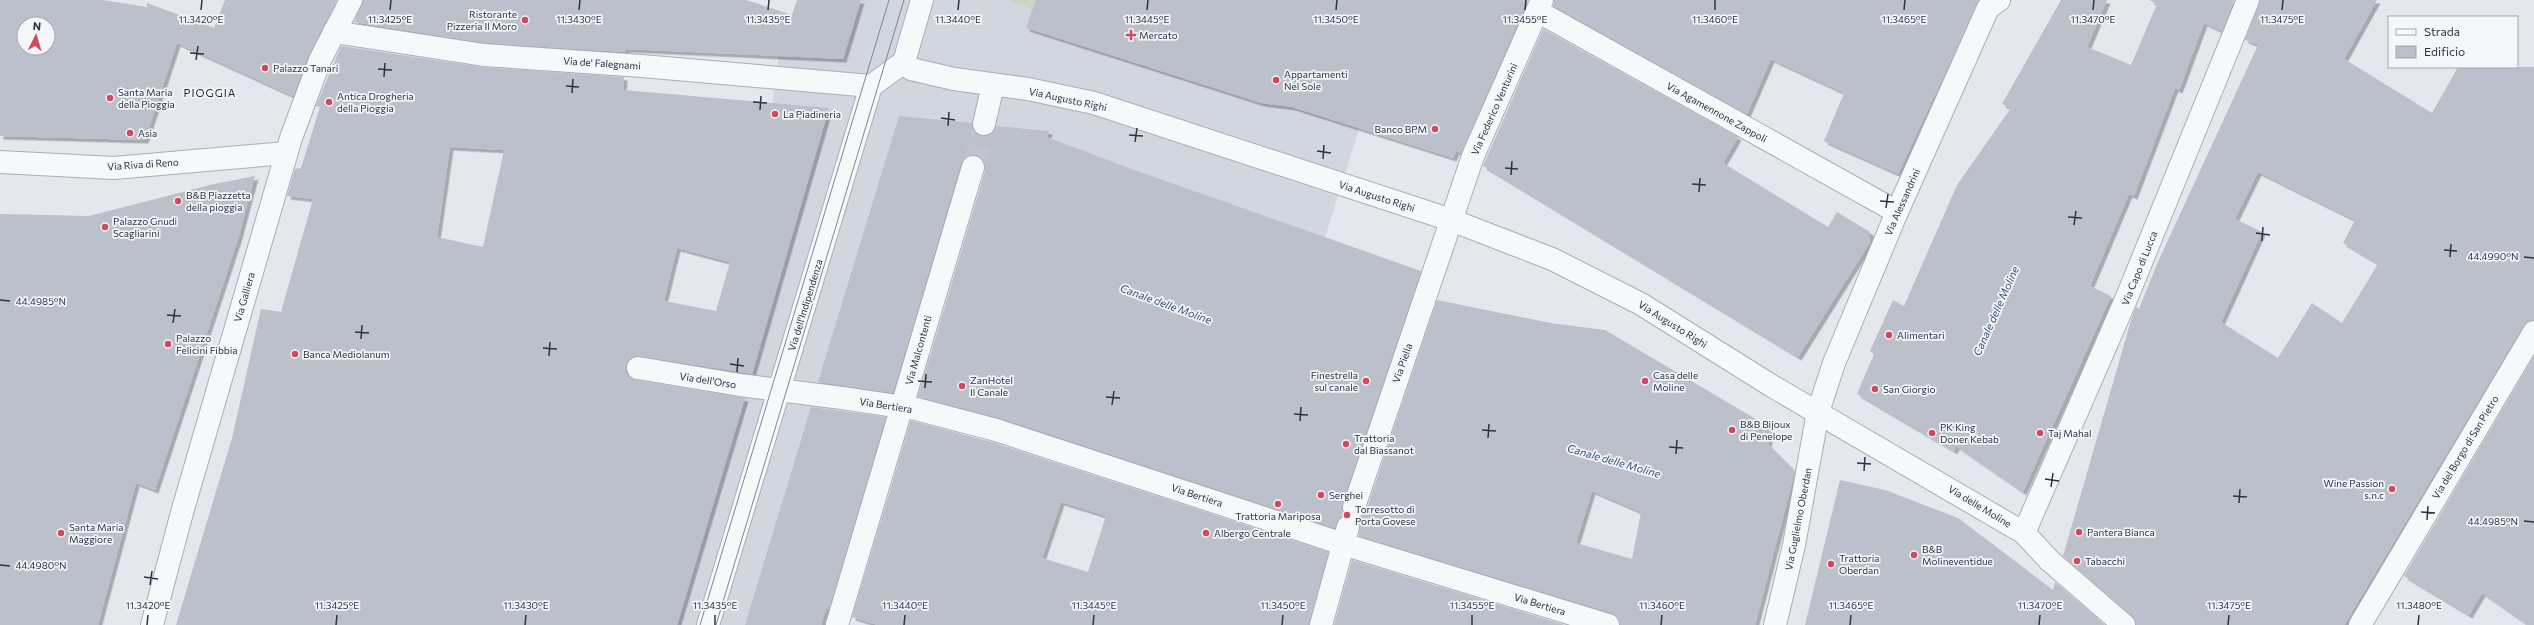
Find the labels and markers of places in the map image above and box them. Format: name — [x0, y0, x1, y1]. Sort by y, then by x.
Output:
place label: Ristorante Pizzeria Il Moro — [447, 8, 517, 32]
marker: Ristorante Pizzeria Il Moro — [520, 15, 530, 25]
place label: Mercato — [1139, 29, 1178, 41]
marker: Mercato — [1126, 30, 1136, 40]
place label: Palazzo Tanari — [273, 62, 338, 74]
marker: Palazzo Tanari — [260, 63, 270, 73]
place label: Appartamenti Nel Sole — [1284, 68, 1348, 92]
marker: Appartamenti Nel Sole — [1271, 75, 1281, 85]
place label: Santa Maria della Pioggia — [118, 86, 175, 110]
place label: Antica Drogheria della Pioggia — [337, 90, 414, 114]
marker: Santa Maria della Pioggia — [105, 93, 115, 103]
marker: Antica Drogheria della Pioggia — [324, 97, 334, 107]
place label: La Piadineria — [783, 108, 841, 120]
marker: La Piadineria — [770, 109, 780, 119]
place label: Banco BPM — [1375, 123, 1427, 135]
marker: Banco BPM — [1430, 124, 1440, 134]
place label: Asia — [138, 127, 157, 139]
marker: Asia — [125, 128, 135, 138]
place label: B&B Piazzetta della pioggia — [186, 189, 251, 213]
marker: B&B Piazzetta della pioggia — [173, 196, 183, 206]
place label: Palazzo Gnudi Scagliarini — [113, 215, 177, 239]
marker: Palazzo Gnudi Scagliarini — [100, 222, 110, 232]
place label: Alimentari — [1897, 329, 1945, 341]
marker: Alimentari — [1884, 330, 1894, 340]
place label: Palazzo Felicini Fibbia — [176, 332, 238, 356]
marker: Palazzo Felicini Fibbia — [163, 339, 173, 349]
place label: Banca Mediolanum — [303, 348, 389, 360]
marker: Banca Mediolanum — [290, 349, 300, 359]
place label: Finestrella sul canale — [1311, 369, 1358, 393]
place label: Casa delle Moline — [1653, 369, 1698, 393]
place label: ZanHotel Il Canale — [970, 374, 1013, 398]
marker: Finestrella sul canale — [1361, 376, 1371, 386]
marker: Casa delle Moline — [1640, 376, 1650, 386]
marker: ZanHotel Il Canale — [957, 381, 967, 391]
place label: San Giorgio — [1883, 383, 1936, 395]
marker: San Giorgio — [1870, 384, 1880, 394]
place label: B&B Bijoux di Penelope — [1740, 418, 1792, 442]
place label: PK King Doner Kebab — [1940, 421, 1999, 445]
marker: B&B Bijoux di Penelope — [1727, 425, 1737, 435]
place label: Taj Mahal — [2048, 427, 2091, 439]
marker: PK King Doner Kebab — [1927, 428, 1937, 438]
marker: Taj Mahal — [2035, 428, 2045, 438]
place label: Trattoria dal Biassanot — [1354, 432, 1414, 456]
marker: Trattoria dal Biassanot — [1341, 439, 1351, 449]
place label: Wine Passion s.n.c — [2323, 477, 2384, 501]
marker: Wine Passion s.n.c — [2387, 484, 2397, 494]
place label: Serghei — [1329, 489, 1363, 501]
marker: Serghei — [1316, 490, 1326, 500]
marker: Trattoria Mariposa — [1273, 499, 1283, 509]
place label: Torresotto di Porta Govese — [1355, 503, 1416, 527]
place label: Trattoria Mariposa — [1235, 510, 1321, 522]
marker: Torresotto di Porta Govese — [1342, 510, 1352, 520]
place label: Santa Maria Maggiore — [69, 521, 124, 545]
place label: Pantera Bianca — [2087, 526, 2155, 538]
place label: Albergo Centrale — [1214, 527, 1291, 539]
marker: Pantera Bianca — [2074, 527, 2084, 537]
marker: Santa Maria Maggiore — [56, 528, 66, 538]
marker: Albergo Centrale — [1201, 528, 1211, 538]
place label: B&B Molineventidue — [1922, 543, 1993, 567]
marker: B&B Molineventidue — [1909, 550, 1919, 560]
place label: Trattoria Oberdan — [1839, 552, 1880, 576]
place label: Tabacchi — [2085, 555, 2125, 567]
marker: Tabacchi — [2072, 556, 2082, 566]
marker: Trattoria Oberdan — [1826, 559, 1836, 569]

